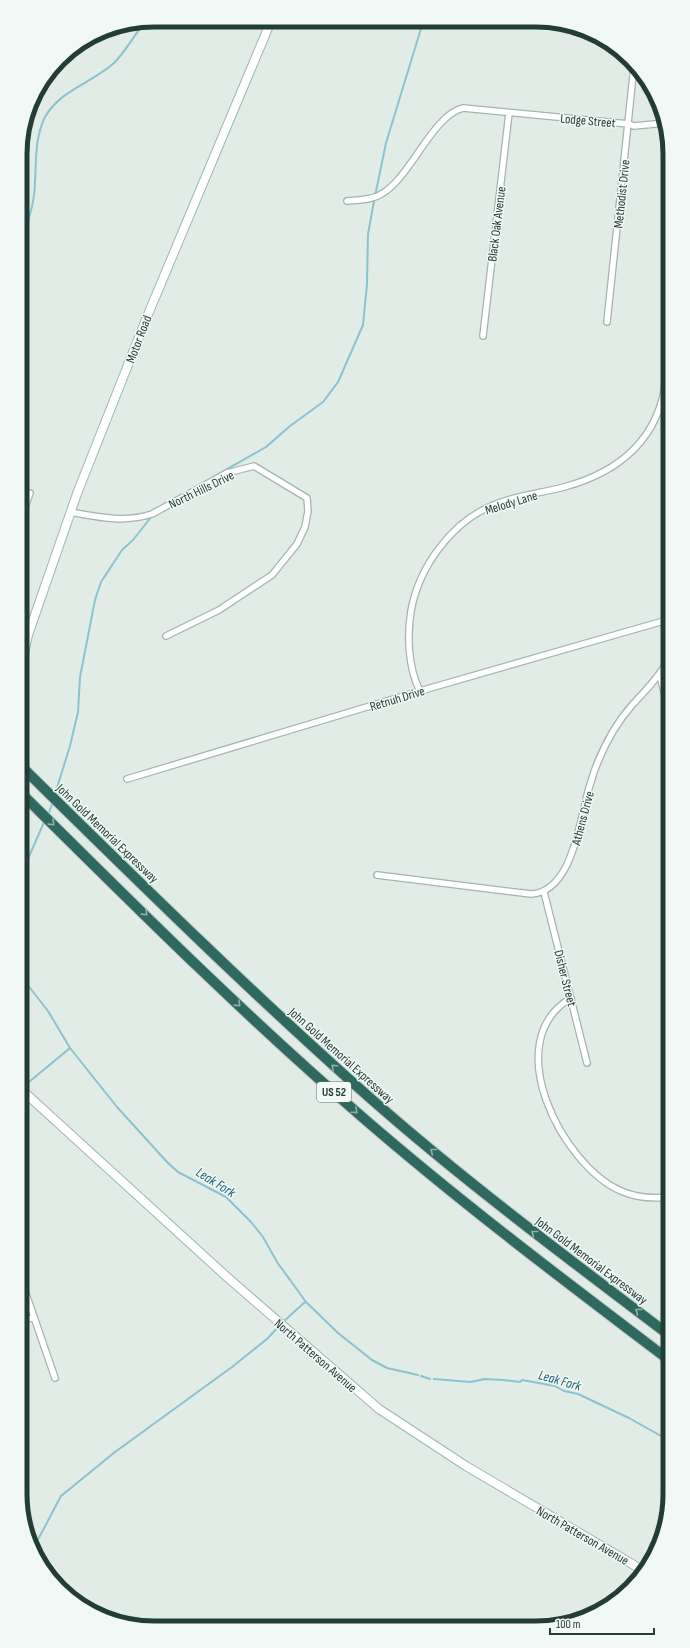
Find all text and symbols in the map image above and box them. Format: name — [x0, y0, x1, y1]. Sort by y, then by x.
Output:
street label: Lodge Street — [560, 111, 616, 131]
street label: Methodist Drive — [610, 159, 634, 229]
street label: Black Oak Avenue — [484, 186, 510, 263]
street label: Motor Road — [123, 313, 155, 365]
street label: North Hills Drive — [166, 467, 237, 513]
street label: Melody Lane — [483, 487, 539, 518]
street label: Retnuh Drive — [368, 683, 427, 715]
street label: John Gold Memorial Expressway — [52, 780, 162, 887]
street label: Athens Drive — [568, 789, 598, 848]
one-way arrow — [47, 818, 55, 826]
one-way arrow — [140, 909, 148, 916]
street label: Disher Street — [550, 948, 580, 1008]
one-way arrow — [233, 999, 241, 1007]
street label: John Gold Memorial Expressway — [285, 1004, 397, 1107]
one-way arrow — [332, 1064, 339, 1071]
road number: US 52 — [317, 1082, 351, 1102]
one-way arrow — [350, 1106, 358, 1113]
one-way arrow — [430, 1149, 438, 1156]
water label: Leak Fork — [193, 1164, 239, 1202]
street label: John Gold Memorial Expressway — [531, 1213, 651, 1308]
one-way arrow — [532, 1230, 539, 1237]
one-way arrow — [635, 1308, 642, 1316]
street label: North Patterson Avenue — [271, 1316, 360, 1396]
water label: Leak Fork — [537, 1366, 584, 1395]
street label: North Patterson Avenue — [534, 1503, 631, 1569]
scale bar — [550, 1610, 654, 1636]
text: 100 m — [556, 1617, 581, 1632]

